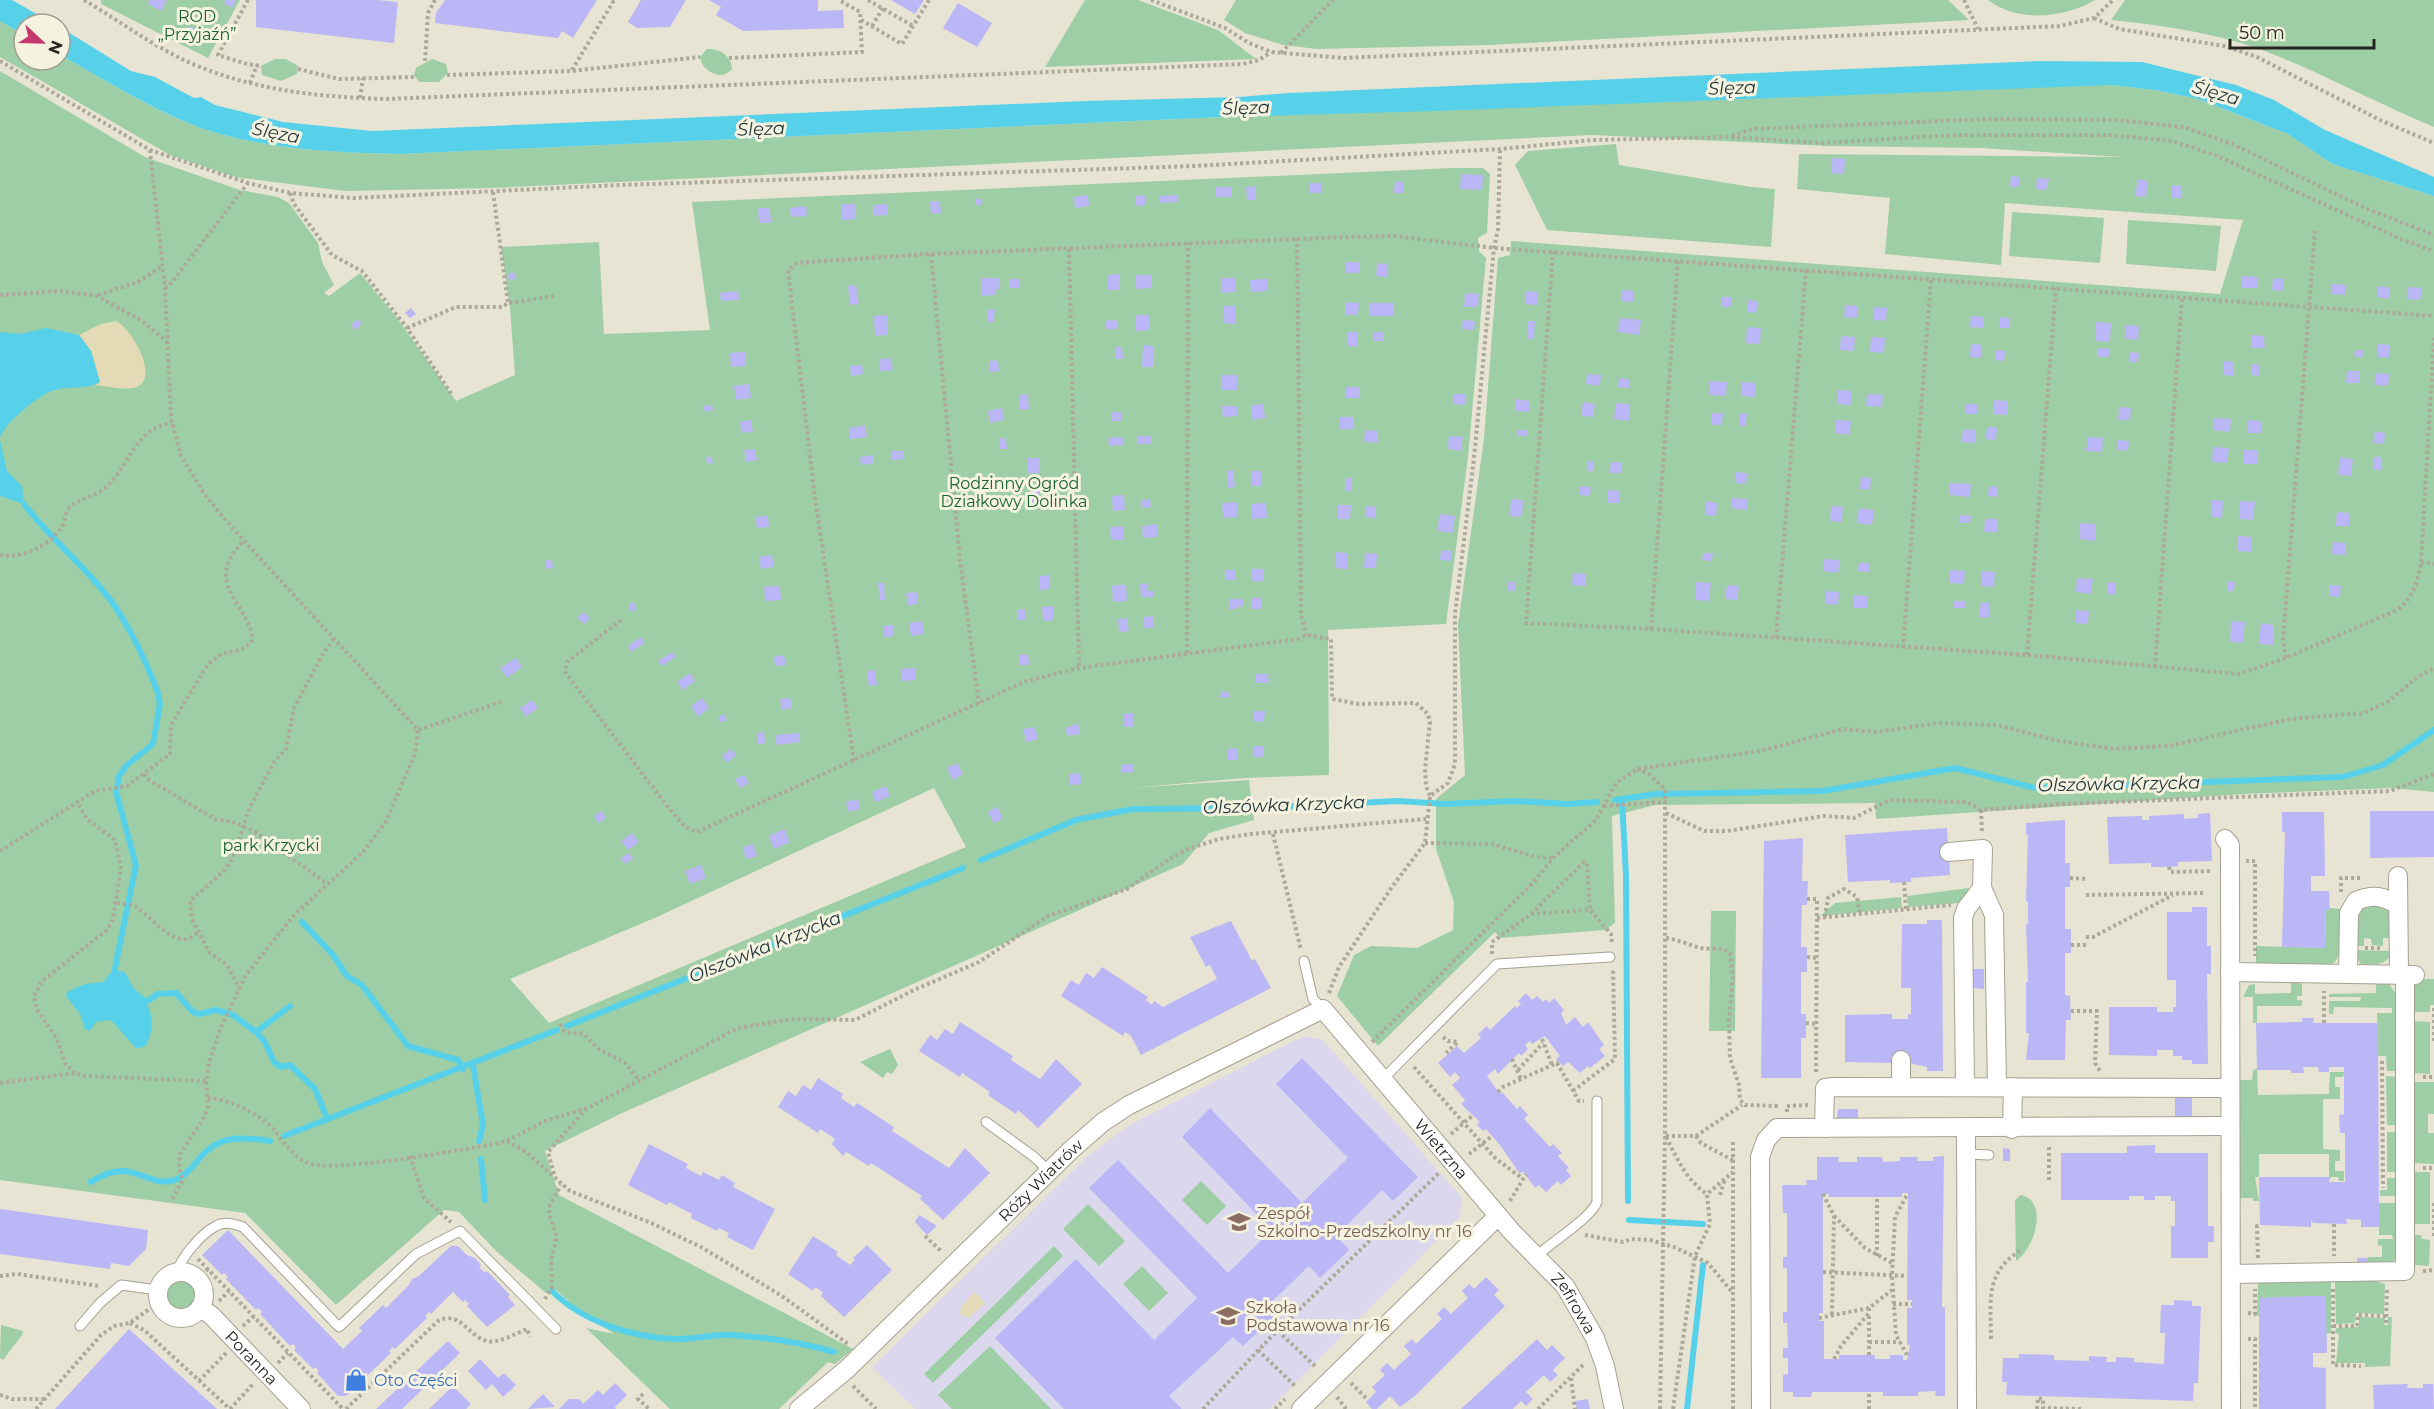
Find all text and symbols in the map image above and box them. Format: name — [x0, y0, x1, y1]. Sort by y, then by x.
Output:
park label: ROD „Przyjaźń” — [158, 7, 236, 44]
north arrow — [12, 12, 72, 72]
scale bar — [2230, 12, 2374, 50]
text: 50 m — [2239, 22, 2285, 44]
text: N — [44, 38, 67, 57]
water label: Ślęza — [1708, 76, 1756, 100]
water label: Ślęza — [2190, 76, 2242, 110]
water label: Ślęza — [1222, 96, 1270, 120]
water label: Ślęza — [737, 117, 785, 141]
water label: Ślęza — [250, 118, 302, 148]
park label: Rodzinny Ogród Działkowy Dolinka — [941, 474, 1087, 511]
water label: Olszówka Krzycka — [2038, 772, 2200, 796]
water label: Olszówka Krzycka — [1202, 791, 1366, 819]
park label: park Krzycki — [222, 836, 320, 855]
water label: Olszówka Krzycka — [686, 906, 844, 988]
street label: Wietrzna — [1410, 1115, 1472, 1183]
street label: Róży Wiatrów — [995, 1135, 1087, 1226]
place label: Zespół Szkolno-Przedszkolny nr 16 — [1257, 1204, 1472, 1241]
school or university icon: Zespół Szkolno-Przedszkolny nr 16 — [1226, 1209, 1252, 1235]
street label: Zefirowa — [1547, 1269, 1600, 1337]
place label: Szkoła Podstawowa nr 16 — [1246, 1298, 1390, 1335]
school or university icon: Szkoła Podstawowa nr 16 — [1215, 1303, 1241, 1329]
street label: Poranna — [221, 1327, 282, 1389]
shop icon: Oto Części — [343, 1367, 369, 1393]
place label: Oto Części — [374, 1371, 458, 1390]

